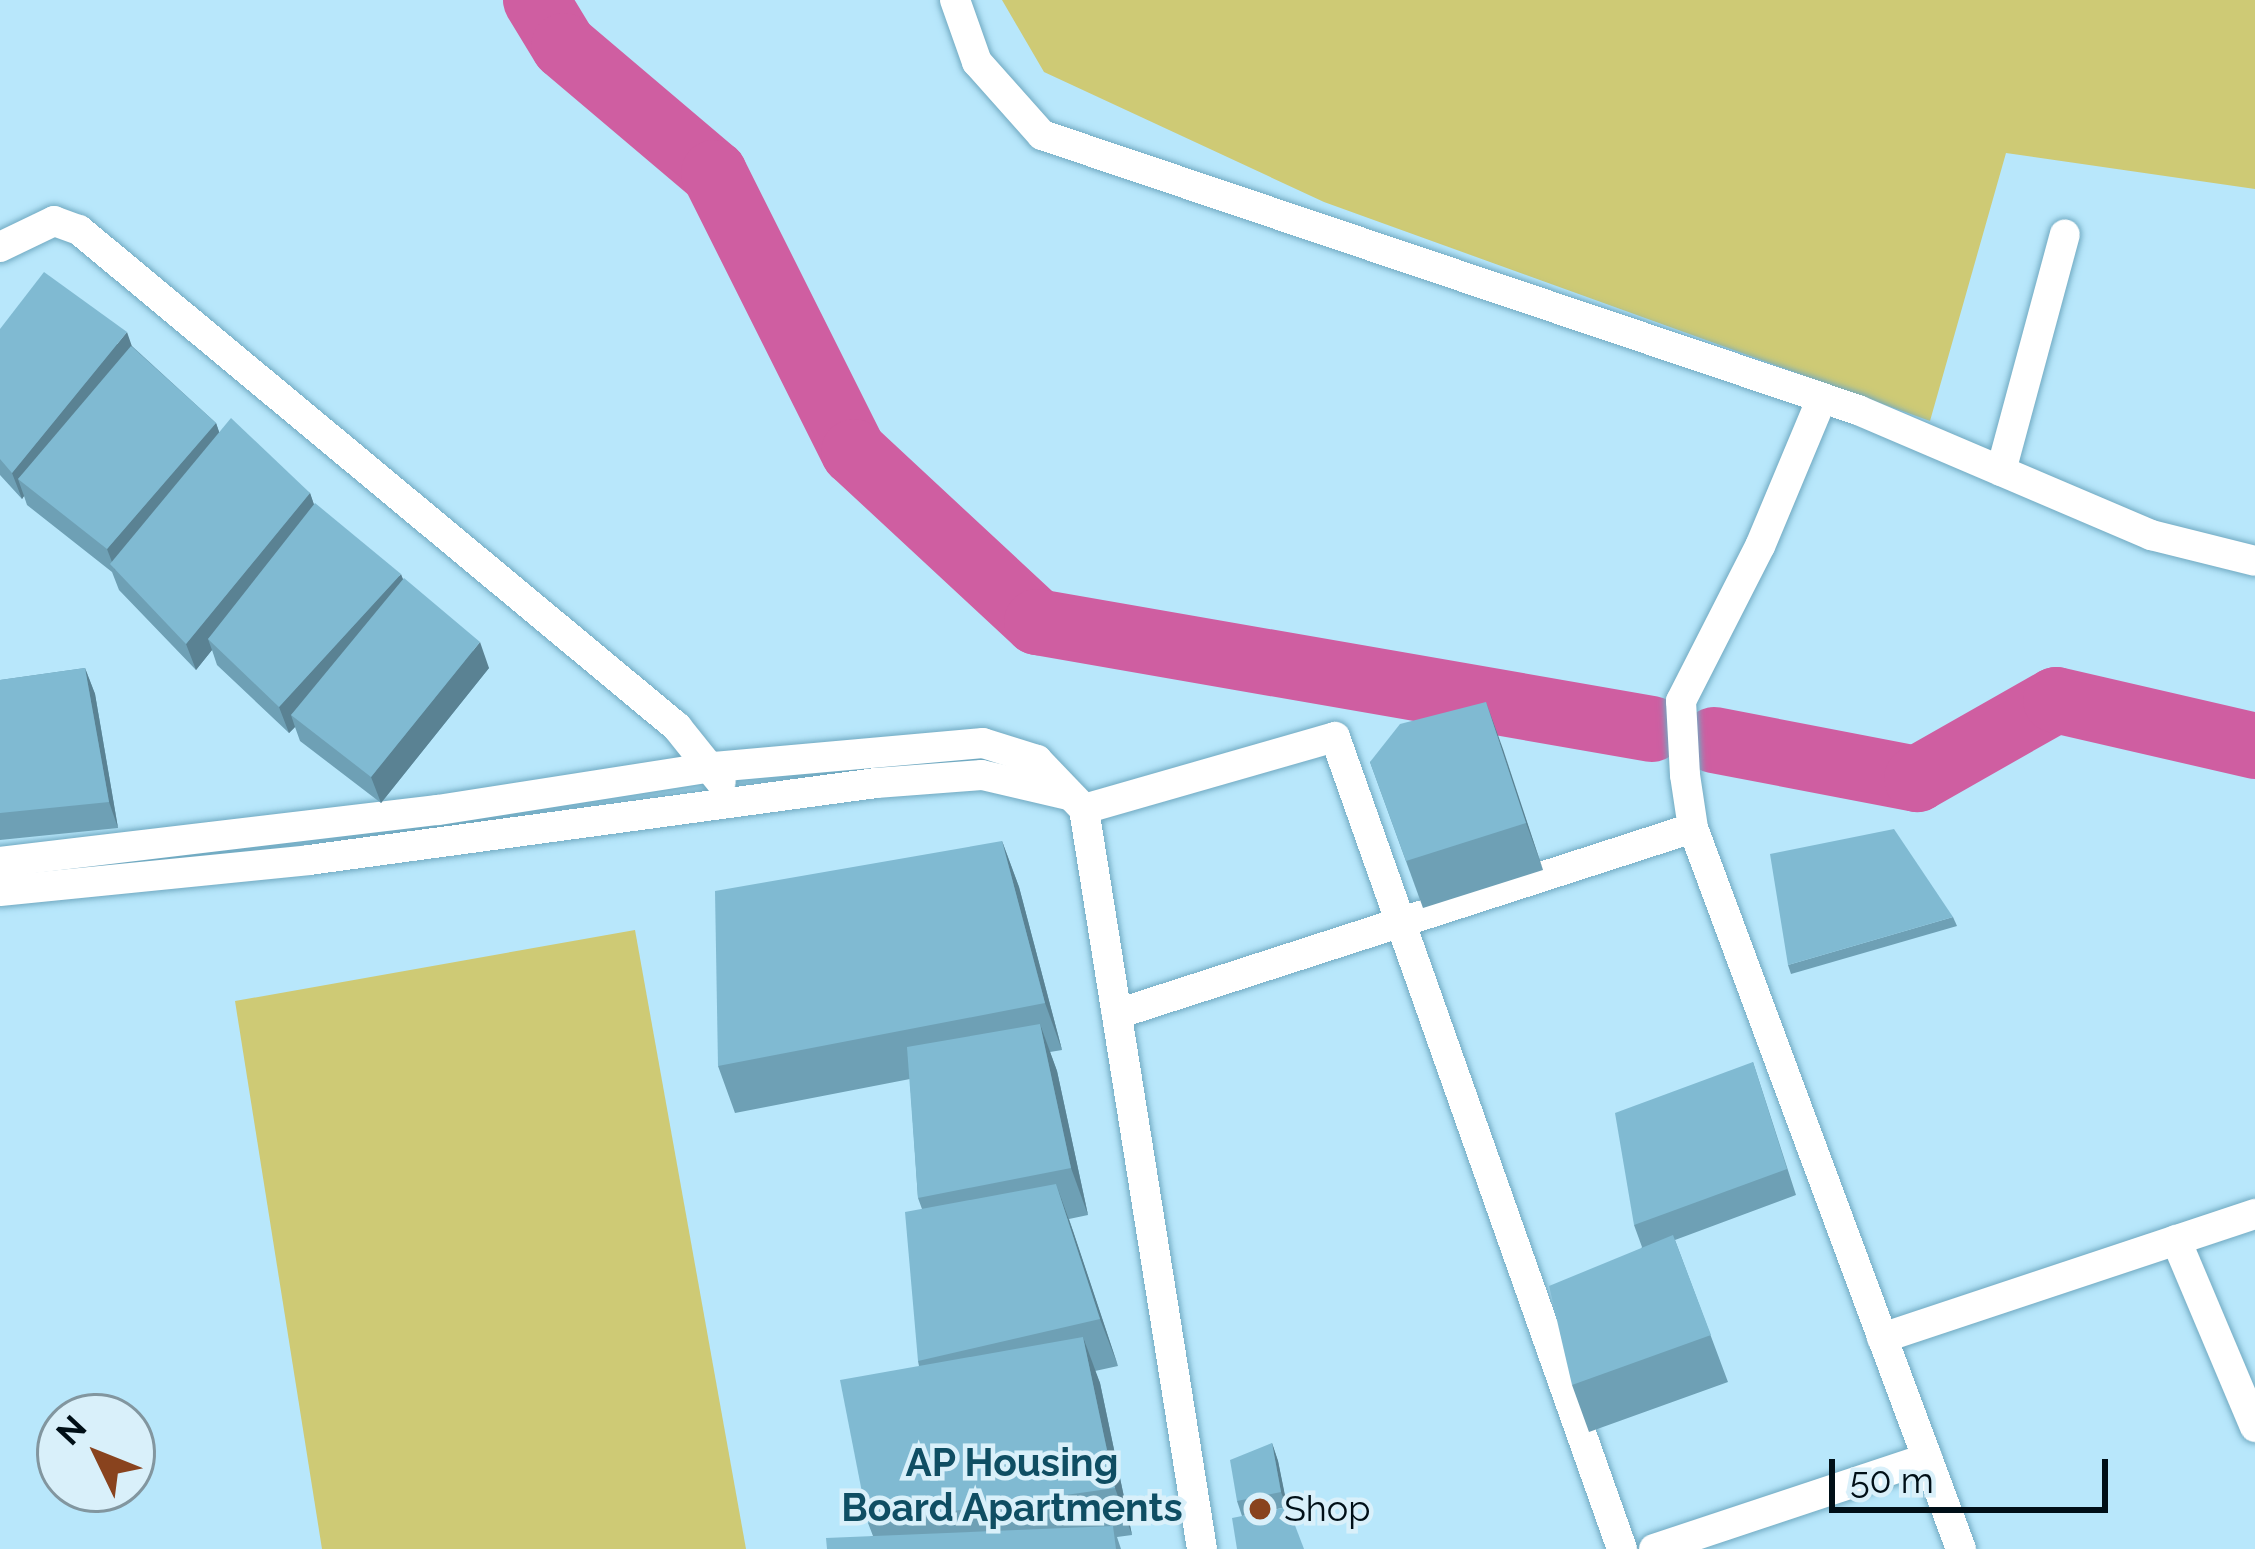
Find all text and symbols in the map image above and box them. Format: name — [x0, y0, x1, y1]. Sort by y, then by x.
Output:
north arrow — [36, 1393, 156, 1513]
text: N — [49, 1408, 94, 1453]
scale bar — [1835, 1435, 2114, 1509]
district label: AP Housing Board Apartments — [841, 1440, 1183, 1531]
text: 50 m — [1850, 1459, 1934, 1501]
place label: Shop — [1284, 1487, 1370, 1531]
marker: Shop — [1247, 1496, 1273, 1522]

